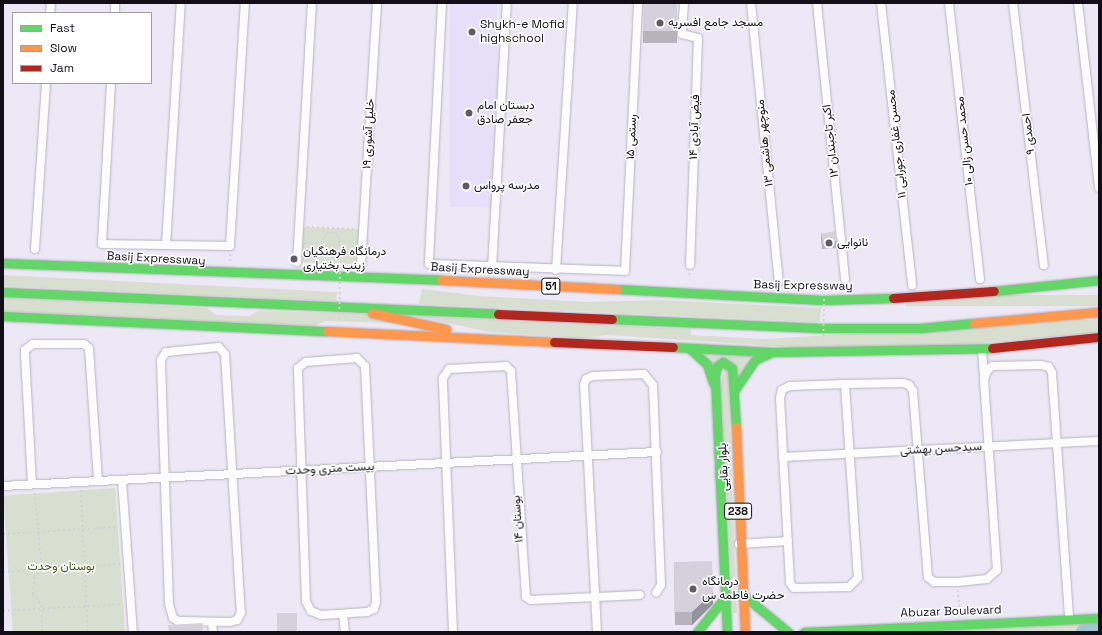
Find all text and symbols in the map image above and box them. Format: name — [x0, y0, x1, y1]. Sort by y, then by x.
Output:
legend — [12, 12, 152, 84]
place label: مسجد جامع افسریه — [668, 16, 763, 30]
place label: Shykh-e Mofid highschool — [480, 18, 565, 46]
marker: مسجد جامع افسریه — [655, 18, 665, 28]
text: Fast — [50, 20, 75, 36]
marker: Shykh-e Mofid highschool — [467, 27, 477, 37]
text: Slow — [50, 40, 77, 56]
text: Jam — [50, 60, 74, 76]
street label: محسن غفاری جورابی ۱۱ — [884, 89, 910, 199]
street label: فیض آبادی ۱۴ — [687, 94, 703, 160]
street label: محمد حسن زالی ۱۰ — [953, 96, 977, 186]
street label: خلیل آشوری ۱۹ — [360, 99, 378, 169]
place label: دبستان امام جعفر صادق — [477, 99, 535, 127]
street label: منوچهر هاشمی ۱۳ — [753, 99, 777, 187]
street label: اکبر تاجبندان ۱۲ — [820, 104, 842, 178]
marker: دبستان امام جعفر صادق — [464, 108, 474, 118]
street label: احمدی ۹ — [1019, 113, 1039, 155]
street label: رستمی ۱۵ — [624, 114, 640, 160]
place label: مدرسه پرواس — [474, 179, 540, 193]
marker: مدرسه پرواس — [461, 181, 471, 191]
place label: نانوایی — [837, 236, 868, 250]
marker: نانوایی — [824, 238, 834, 248]
place label: درمانگاه فرهنگیان زینب بختیاری — [303, 245, 386, 273]
street label: Basij Expressway — [106, 249, 206, 269]
marker: درمانگاه فرهنگیان زینب بختیاری — [288, 253, 300, 265]
street label: Basij Expressway — [430, 260, 530, 280]
road number: 51 — [541, 277, 561, 295]
street label: Basij Expressway — [753, 278, 853, 294]
street label: سیدحسن بهشتی — [900, 440, 982, 458]
street label: بلوار بقایی — [716, 442, 732, 492]
street label: بیست متری وحدت — [285, 459, 375, 479]
street label: بوستان ۱۴ — [509, 495, 527, 543]
road number: 238 — [724, 502, 752, 520]
park label: بوستان وحدت — [27, 560, 95, 574]
place label: درمانگاه حضرت فاطمه س — [702, 575, 784, 603]
marker: درمانگاه حضرت فاطمه س — [687, 583, 699, 595]
street label: Abuzar Boulevard — [900, 603, 1002, 621]

